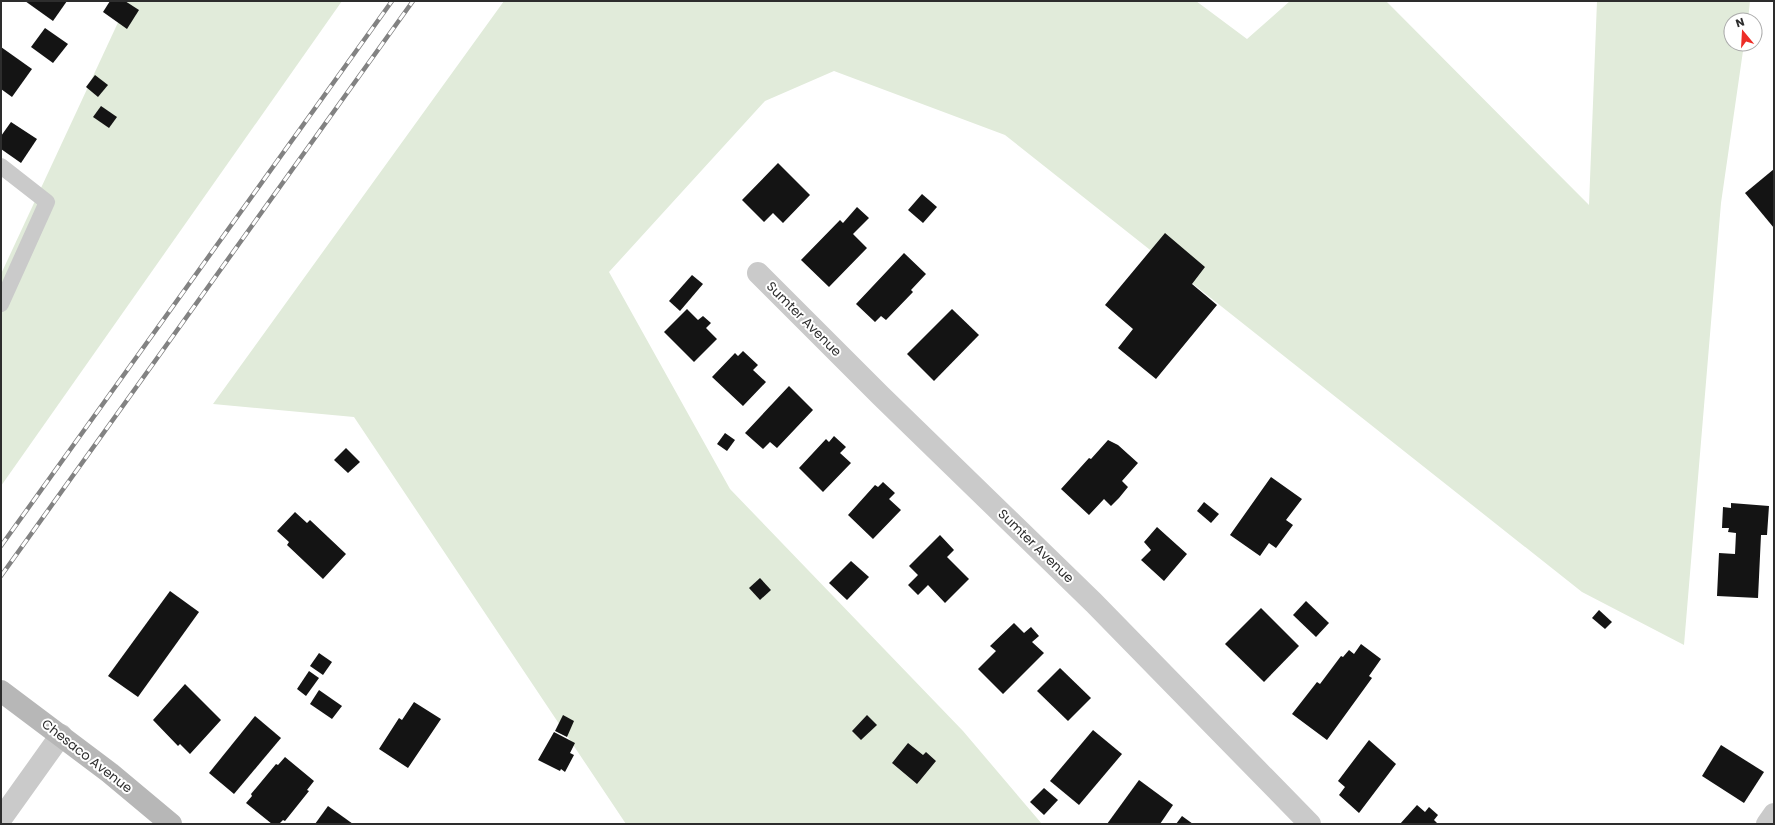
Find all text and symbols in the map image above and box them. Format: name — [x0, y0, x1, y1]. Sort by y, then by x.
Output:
north arrow — [1723, 12, 1763, 52]
text: N — [1733, 14, 1746, 31]
street label: Sumter Avenue — [762, 277, 846, 361]
street label: Sumter Avenue — [994, 505, 1078, 587]
street label: Chesaco Avenue — [38, 714, 136, 798]

